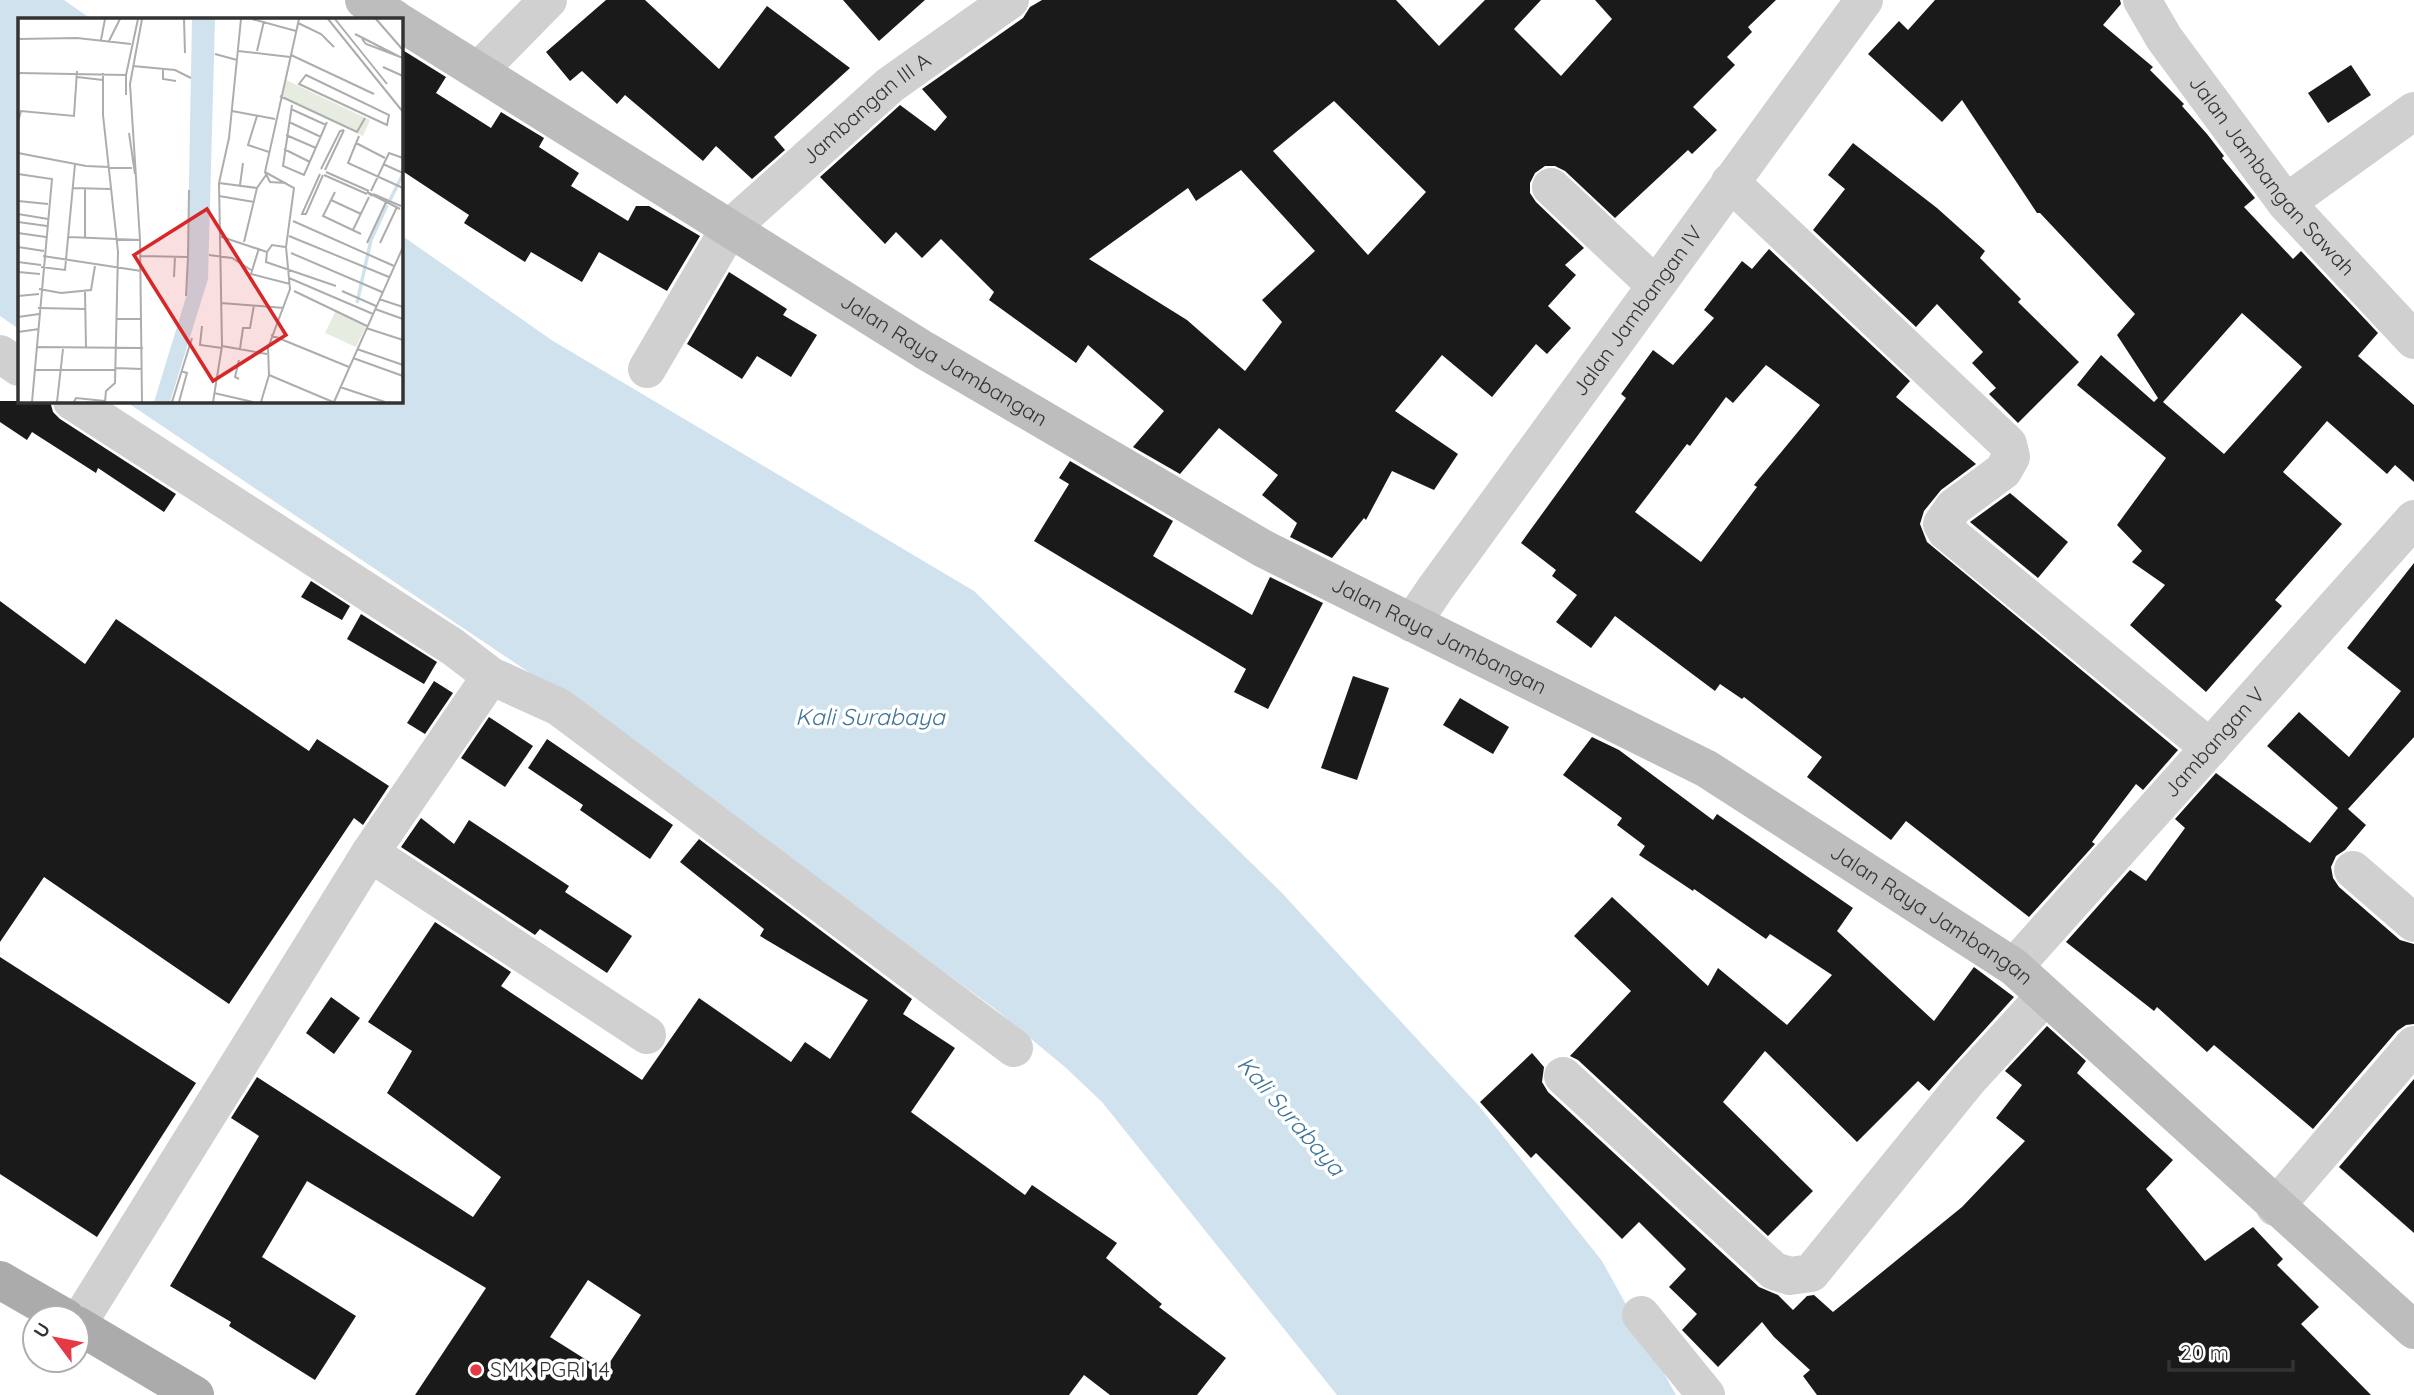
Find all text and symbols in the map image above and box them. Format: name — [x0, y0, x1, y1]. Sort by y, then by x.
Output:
inset map — [18, 18, 402, 402]
street label: Jambangan III A — [796, 46, 935, 170]
street label: Jalan Jambangan Sawah — [2184, 70, 2361, 281]
street label: Jalan Jambangan IV — [1566, 220, 1707, 401]
street label: Jalan Raya Jambangan — [836, 287, 1052, 431]
street label: Jalan Raya Jambangan — [1327, 571, 1551, 699]
street label: Jambangan V — [2158, 681, 2270, 802]
water label: Kali Surabaya — [795, 702, 946, 731]
street label: Jalan Raya Jambangan — [1826, 838, 2039, 990]
water label: Kali Surabaya — [1231, 1050, 1352, 1182]
north arrow — [21, 1304, 91, 1374]
text: U — [28, 1318, 55, 1342]
scale bar — [2169, 1328, 2293, 1372]
text: 20 m — [2180, 1339, 2229, 1365]
place label: SMK PGRI 14 — [490, 1356, 610, 1382]
marker: SMK PGRI 14 — [468, 1362, 484, 1378]

